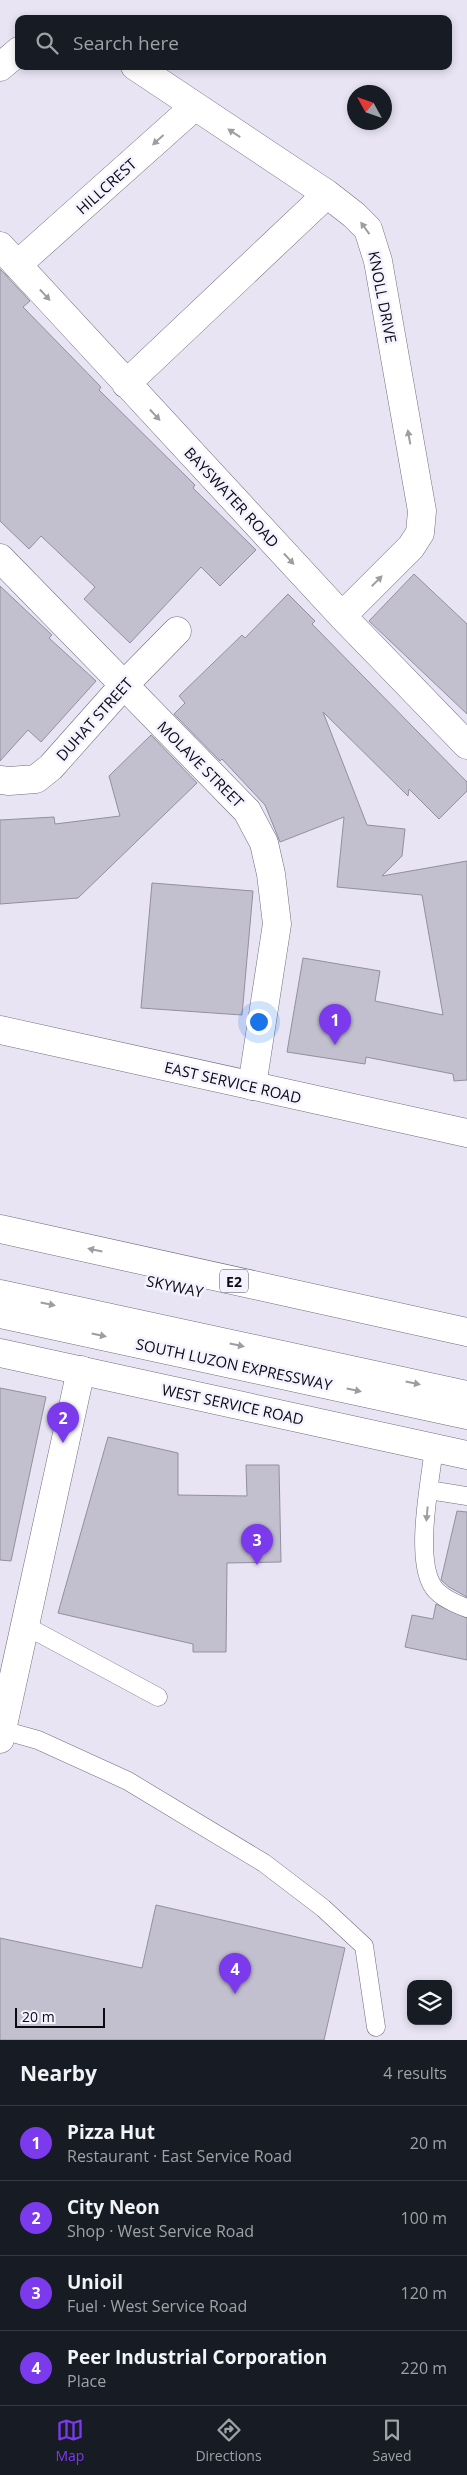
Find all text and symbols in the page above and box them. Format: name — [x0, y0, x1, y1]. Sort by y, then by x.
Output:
search box — [15, 15, 452, 70]
icon: search — [33, 29, 61, 57]
text: Search here — [73, 30, 179, 56]
north arrow — [347, 85, 392, 130]
one-way arrow — [227, 129, 240, 138]
one-way arrow — [152, 134, 164, 146]
street label: HILLCREST — [72, 153, 141, 218]
one-way arrow — [360, 221, 370, 235]
street label: KNOLL DRIVE — [364, 249, 402, 345]
one-way arrow — [39, 289, 51, 301]
one-way arrow — [149, 408, 161, 420]
one-way arrow — [404, 429, 412, 445]
street label: BAYSWATER ROAD — [180, 443, 284, 551]
one-way arrow — [283, 553, 295, 565]
one-way arrow — [370, 576, 382, 588]
street label: DUHAT STREET — [51, 673, 137, 765]
street label: MOLAVE STREET — [154, 717, 249, 812]
pin: 1 — [319, 1004, 351, 1045]
your location — [246, 1009, 272, 1035]
street label: EAST SERVICE ROAD — [162, 1056, 304, 1108]
one-way arrow — [87, 1246, 102, 1254]
street label: SKYWAY — [145, 1270, 206, 1302]
road number: E2 — [220, 1270, 248, 1292]
one-way arrow — [40, 1300, 55, 1308]
one-way arrow — [91, 1331, 107, 1339]
street label: SOUTH LUZON EXPRESSWAY — [134, 1333, 335, 1395]
one-way arrow — [230, 1341, 246, 1349]
street label: WEST SERVICE ROAD — [160, 1379, 306, 1429]
one-way arrow — [406, 1379, 421, 1387]
one-way arrow — [346, 1386, 361, 1394]
pin: 2 — [47, 1402, 79, 1443]
one-way arrow — [423, 1506, 431, 1522]
pin: 3 — [241, 1524, 273, 1565]
pin: 4 — [219, 1953, 251, 1994]
map controls — [407, 1980, 452, 2025]
button: layers — [407, 1980, 452, 2025]
scale bar — [15, 2005, 105, 2028]
text: 20 m — [22, 2007, 55, 2026]
text: Nearby — [20, 2059, 97, 2087]
text: 4 results — [383, 2062, 447, 2084]
text: Pizza Hut — [67, 2119, 155, 2145]
text: 1 — [31, 2132, 41, 2154]
text: 20 m — [410, 2132, 447, 2154]
text: Restaurant · East Service Road — [67, 2145, 292, 2167]
text: City Neon — [67, 2194, 160, 2220]
text: 2 — [31, 2207, 41, 2229]
text: 100 m — [401, 2207, 447, 2229]
text: Shop · West Service Road — [67, 2220, 254, 2242]
text: Unioil — [67, 2269, 123, 2295]
text: 3 — [31, 2282, 41, 2304]
text: 120 m — [401, 2282, 447, 2304]
text: Fuel · West Service Road — [67, 2295, 247, 2317]
text: Peer Industrial Corporation — [67, 2344, 327, 2370]
text: 4 — [31, 2357, 41, 2379]
text: 220 m — [401, 2357, 447, 2379]
text: Place — [67, 2370, 106, 2392]
tab: Map — [55, 2416, 84, 2465]
tab: Directions — [195, 2416, 262, 2465]
tab: Saved — [373, 2416, 411, 2465]

